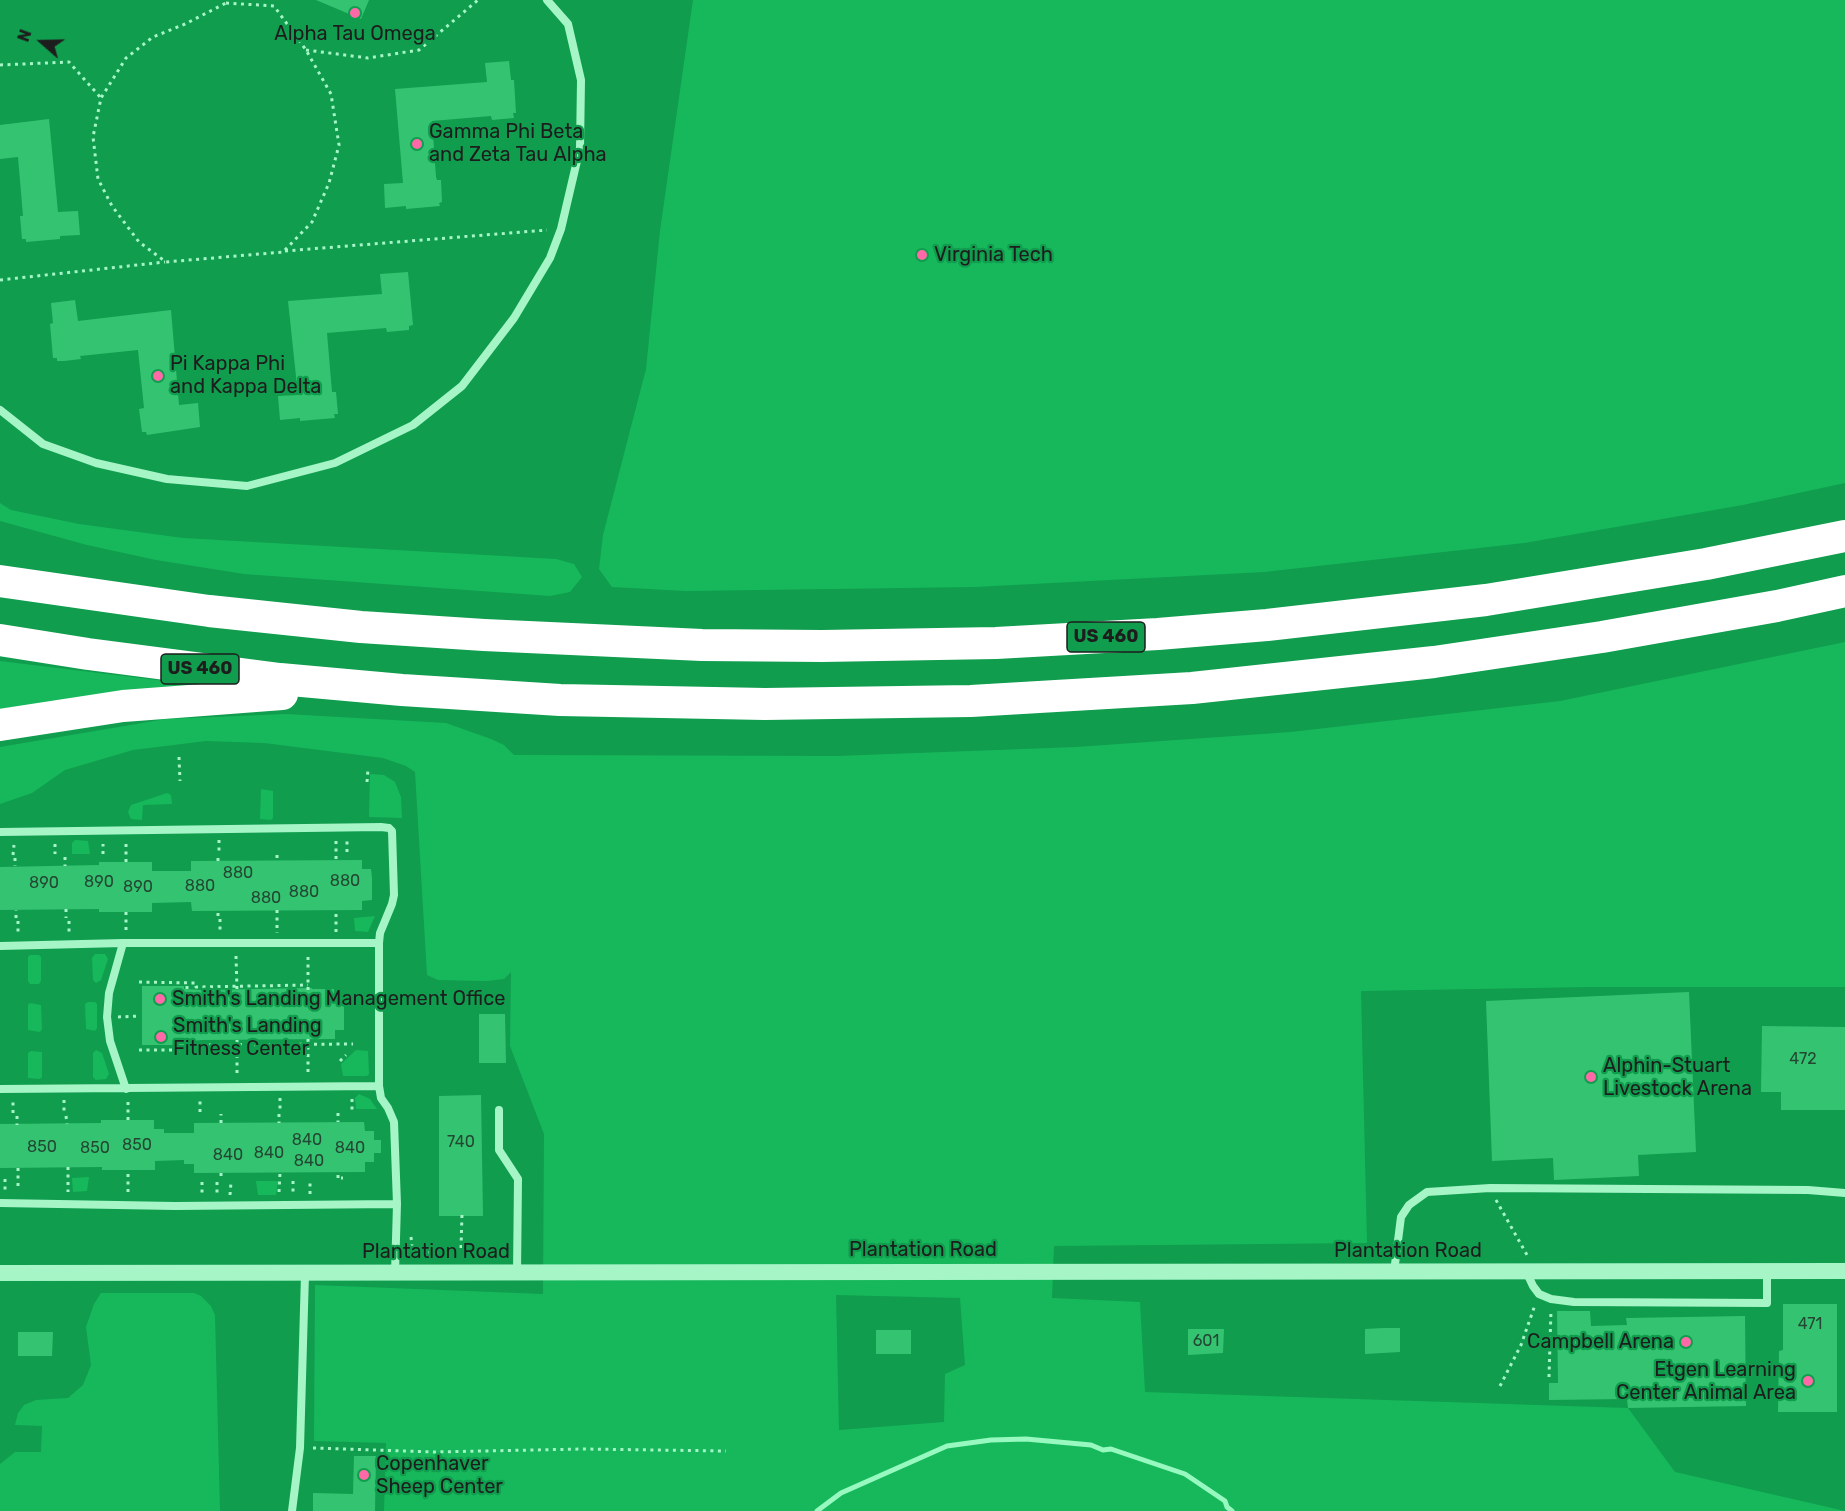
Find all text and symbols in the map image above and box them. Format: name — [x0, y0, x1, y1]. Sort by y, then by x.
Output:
marker: Alpha Tau Omega — [348, 6, 362, 20]
north arrow — [12, 12, 72, 72]
place label: Alpha Tau Omega — [274, 22, 436, 46]
text: N — [14, 27, 36, 44]
place label: Gamma Phi Beta and Zeta Tau Alpha — [429, 120, 607, 167]
marker: Gamma Phi Beta and Zeta Tau Alpha — [410, 137, 424, 151]
place label: Virginia Tech — [934, 243, 1053, 267]
marker: Virginia Tech — [915, 248, 929, 262]
place label: Pi Kappa Phi and Kappa Delta — [170, 352, 321, 399]
marker: Pi Kappa Phi and Kappa Delta — [151, 369, 165, 383]
road number: US 460 — [1067, 622, 1145, 652]
road number: US 460 — [161, 654, 239, 684]
house number: 880 — [223, 863, 253, 883]
house number: 880 — [330, 871, 360, 891]
house number: 890 — [84, 872, 114, 892]
house number: 890 — [29, 873, 59, 893]
house number: 880 — [185, 876, 215, 896]
house number: 890 — [123, 877, 153, 897]
house number: 880 — [289, 882, 319, 902]
house number: 880 — [251, 888, 281, 908]
place label: Smith's Landing Management Office — [172, 987, 505, 1011]
marker: Smith's Landing Management Office — [153, 992, 167, 1006]
place label: Smith's Landing Fitness Center — [173, 1014, 322, 1061]
marker: Smith's Landing Fitness Center — [154, 1030, 168, 1044]
house number: 472 — [1789, 1049, 1817, 1069]
place label: Alphin-Stuart Livestock Arena — [1603, 1054, 1752, 1101]
marker: Alphin-Stuart Livestock Arena — [1584, 1070, 1598, 1084]
house number: 840 — [292, 1130, 322, 1150]
house number: 740 — [447, 1132, 475, 1152]
house number: 850 — [122, 1135, 152, 1155]
house number: 850 — [27, 1137, 57, 1157]
house number: 850 — [80, 1138, 110, 1158]
house number: 840 — [335, 1138, 365, 1158]
house number: 840 — [254, 1143, 284, 1163]
house number: 840 — [213, 1145, 243, 1165]
house number: 840 — [294, 1151, 324, 1171]
street label: Plantation Road — [849, 1238, 997, 1262]
street label: Plantation Road — [1334, 1239, 1482, 1263]
street label: Plantation Road — [362, 1240, 510, 1264]
house number: 471 — [1798, 1314, 1822, 1334]
place label: Campbell Arena — [1527, 1330, 1674, 1354]
house number: 601 — [1193, 1331, 1219, 1351]
marker: Campbell Arena — [1679, 1335, 1693, 1349]
place label: Etgen Learning Center Animal Area — [1616, 1358, 1796, 1405]
marker: Etgen Learning Center Animal Area — [1801, 1374, 1815, 1388]
place label: Copenhaver Sheep Center — [376, 1452, 503, 1499]
marker: Copenhaver Sheep Center — [357, 1468, 371, 1482]

